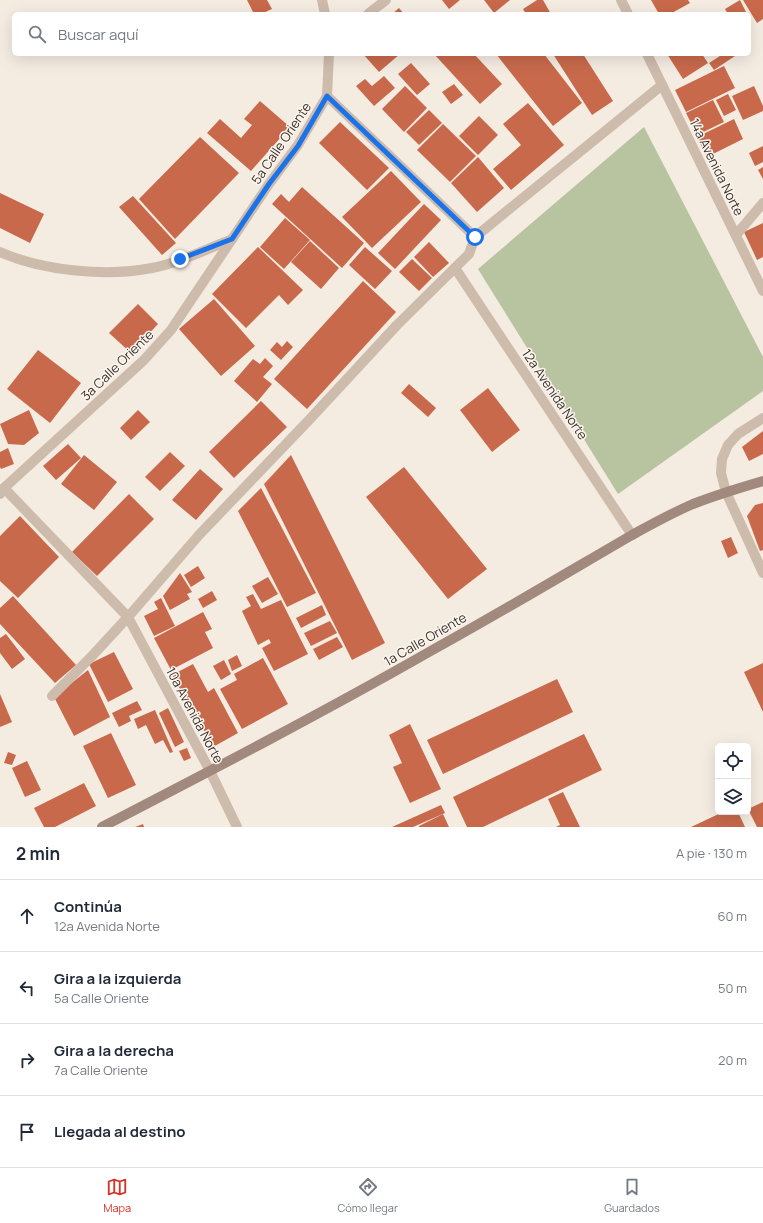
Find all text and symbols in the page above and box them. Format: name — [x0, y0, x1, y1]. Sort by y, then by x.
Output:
search box — [12, 12, 751, 56]
icon: search — [26, 23, 48, 45]
text: Buscar aquí — [58, 24, 139, 45]
street label: 5a Calle Oriente — [247, 98, 315, 187]
street label: 14a Avenida Norte — [686, 115, 749, 219]
route start — [466, 228, 484, 246]
route end — [171, 250, 189, 268]
street label: 3a Calle Oriente — [77, 325, 158, 404]
street label: 12a Avenida Norte — [518, 345, 592, 443]
street label: 1a Calle Oriente — [380, 608, 470, 670]
street label: 10a Avenida Norte — [162, 664, 228, 767]
map controls — [715, 743, 751, 815]
button: locate — [715, 743, 751, 779]
button: layers — [715, 779, 751, 815]
text: 2 min — [16, 842, 60, 865]
text: A pie · 130 m — [676, 844, 747, 862]
text: Continúa — [54, 896, 122, 917]
icon: ahead — [16, 905, 38, 927]
text: 60 m — [717, 907, 747, 925]
text: 12a Avenida Norte — [54, 917, 160, 935]
text: Gira a la izquierda — [54, 968, 181, 989]
icon: left — [16, 977, 38, 999]
text: 50 m — [718, 979, 747, 997]
text: 5a Calle Oriente — [54, 989, 149, 1007]
text: Gira a la derecha — [54, 1040, 174, 1061]
icon: right — [16, 1049, 38, 1071]
text: 20 m — [718, 1051, 747, 1069]
text: 7a Calle Oriente — [54, 1061, 148, 1079]
icon: arrive — [16, 1121, 38, 1143]
text: Llegada al destino — [54, 1121, 186, 1142]
tab: Mapa — [103, 1176, 131, 1215]
tab: Cómo llegar — [337, 1176, 398, 1215]
tab: Guardados — [604, 1176, 660, 1215]

